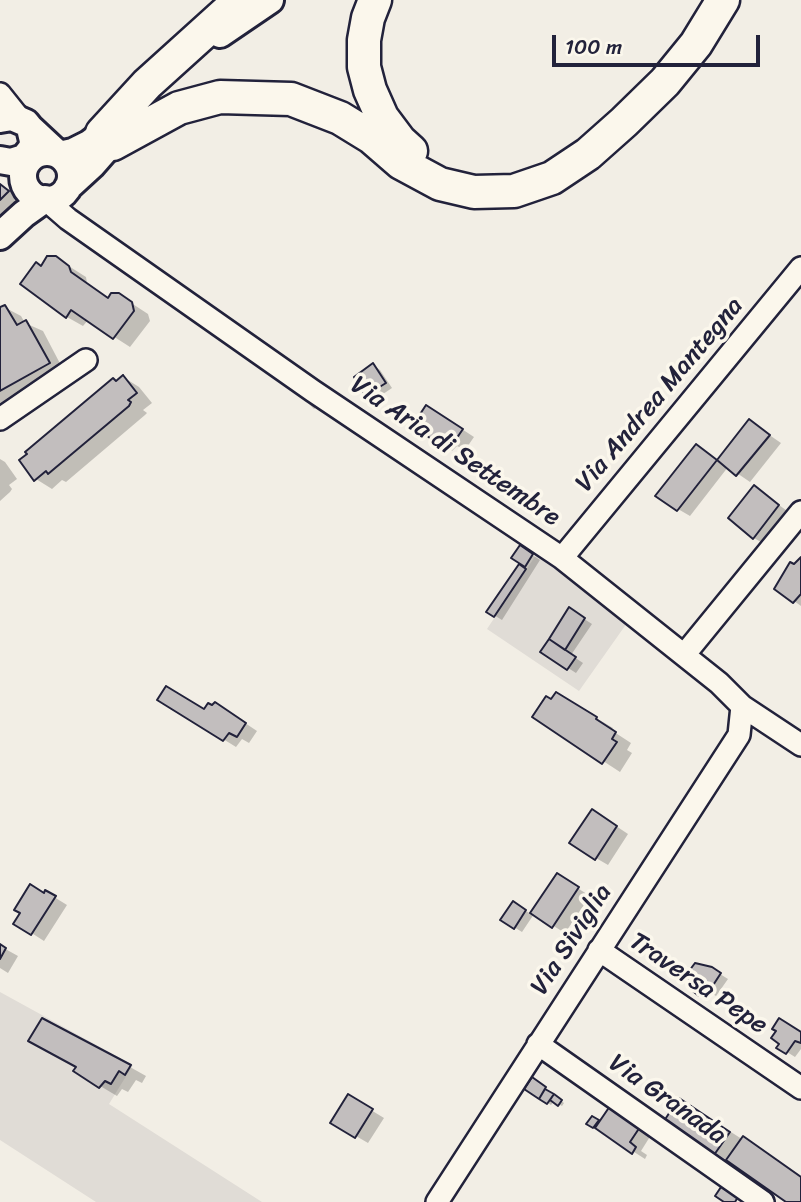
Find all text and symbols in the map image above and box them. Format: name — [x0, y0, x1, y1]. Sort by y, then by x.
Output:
scale bar — [556, 21, 764, 65]
text: 100 m — [565, 28, 622, 66]
street label: Via Andrea Mantegna — [570, 291, 750, 499]
street label: Via Aria di Settembre — [344, 370, 566, 534]
street label: Via Siviglia — [525, 879, 619, 1001]
street label: Traversa Pepe — [623, 926, 773, 1042]
street label: Via Granada — [602, 1048, 732, 1152]

